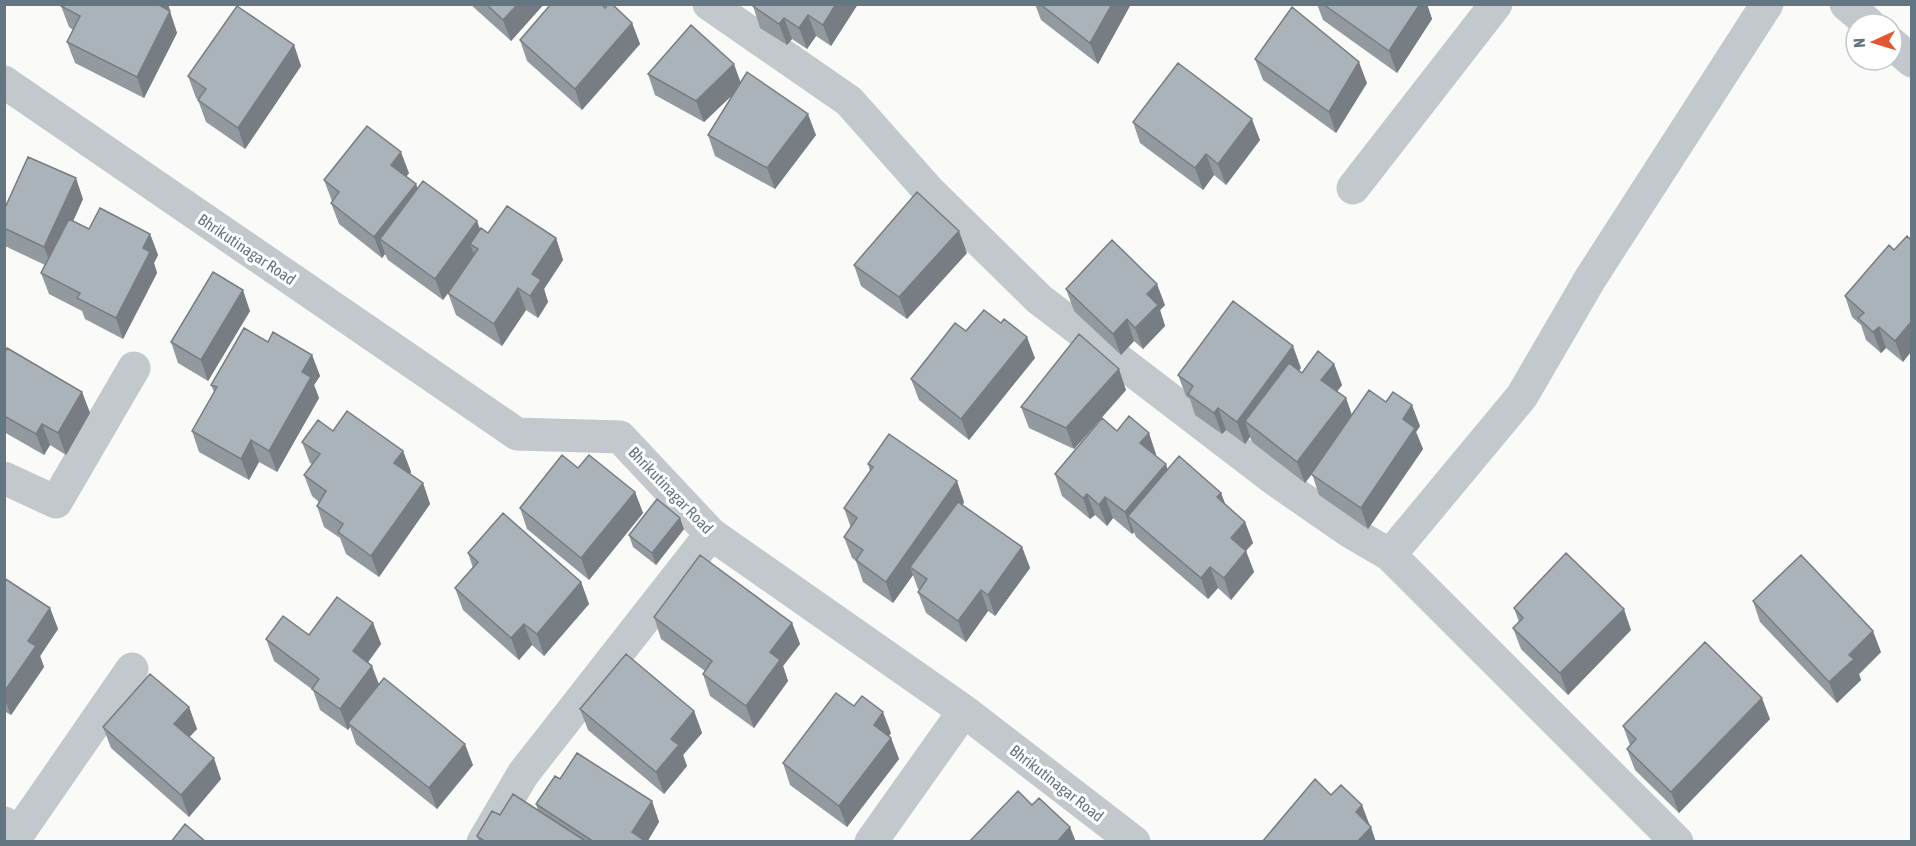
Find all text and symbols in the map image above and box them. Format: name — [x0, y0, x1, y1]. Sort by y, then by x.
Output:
north arrow — [1844, 12, 1904, 72]
text: N — [1850, 38, 1868, 48]
street label: Bhrikutinagar Road — [194, 210, 299, 289]
street label: Bhrikutinagar Road — [624, 443, 717, 538]
street label: Bhrikutinagar Road — [1006, 741, 1107, 826]

